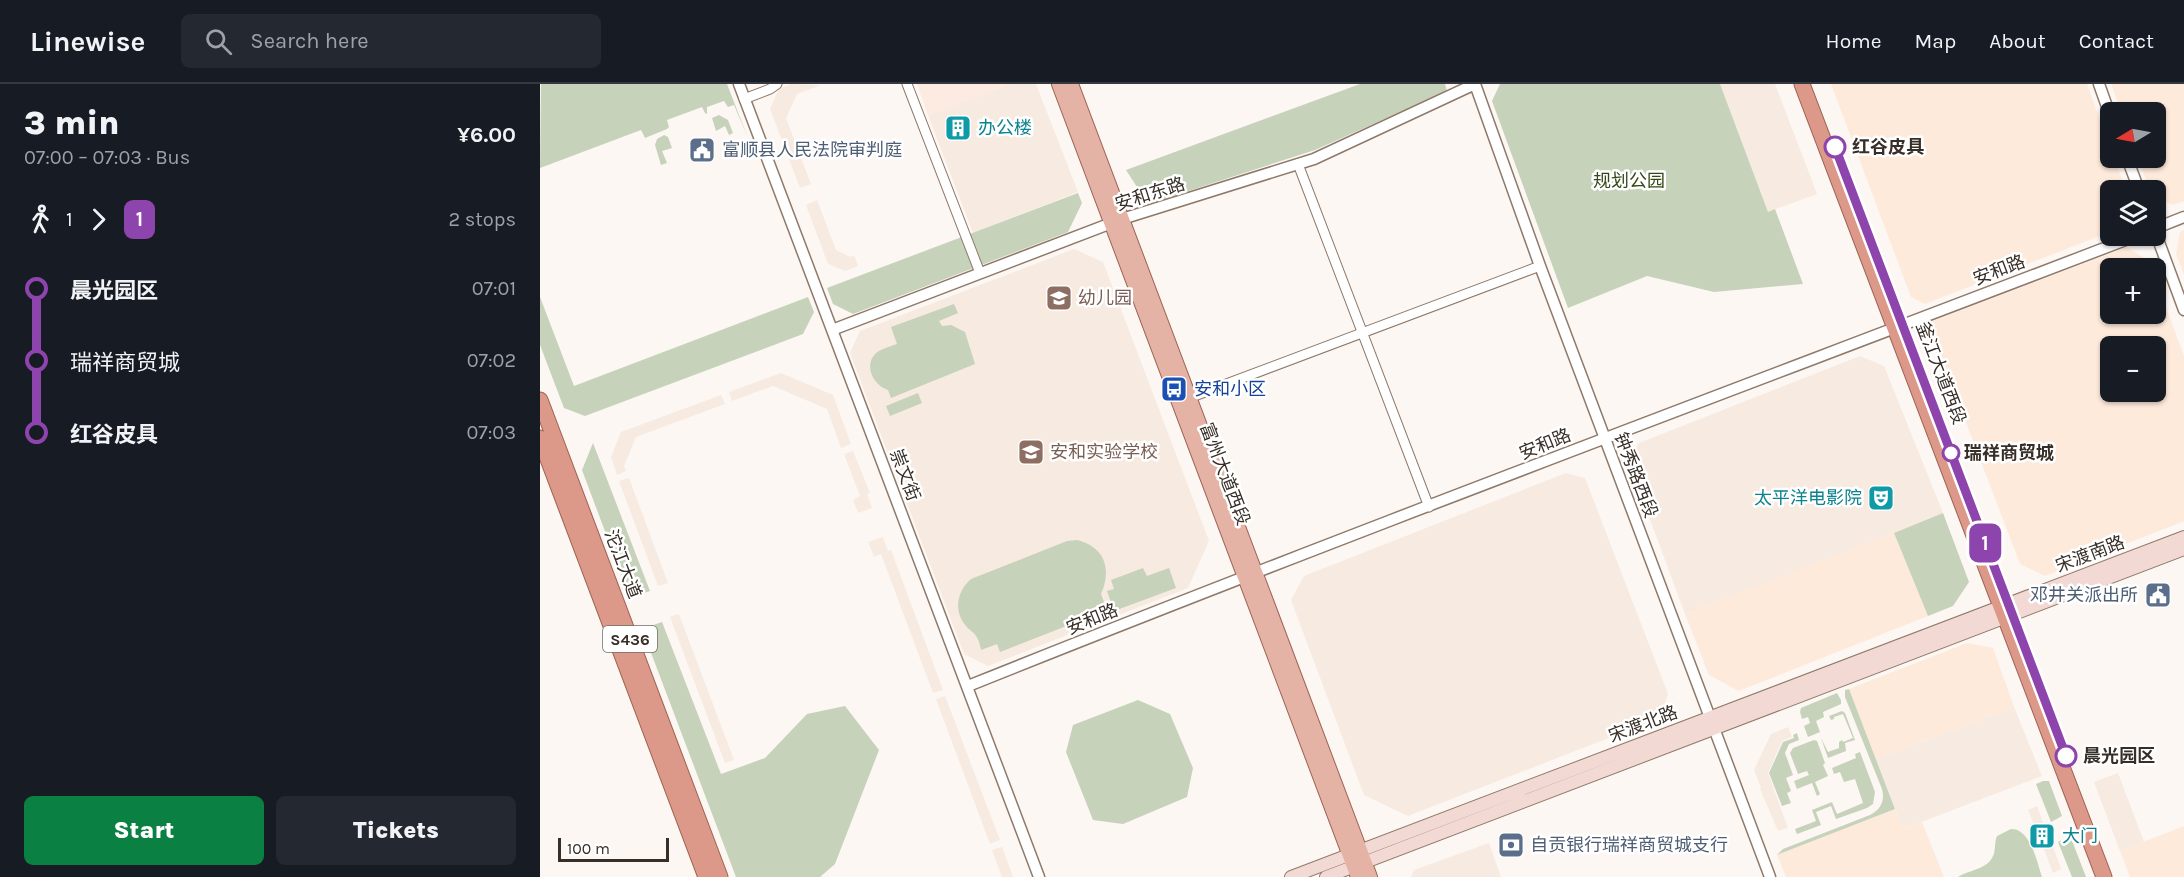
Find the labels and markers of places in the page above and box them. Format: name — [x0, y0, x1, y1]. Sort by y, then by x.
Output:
building icon: 办公楼 — [943, 113, 973, 143]
place label: 办公楼 — [978, 117, 1032, 139]
public building icon: 富顺县人民法院审判庭 — [687, 135, 717, 165]
marker: 红谷皮具 — [1824, 136, 1846, 158]
place label: 红谷皮具 — [1852, 136, 1924, 158]
place label: 富顺县人民法院审判庭 — [722, 139, 902, 161]
school or university icon: 幼儿园 — [1044, 283, 1074, 313]
place label: 幼儿园 — [1078, 287, 1132, 309]
bus stop icon: 安和小区 — [1159, 374, 1189, 404]
place label: 安和小区 — [1194, 378, 1266, 400]
school or university icon: 安和实验学校 — [1016, 437, 1046, 467]
place label: 安和实验学校 — [1050, 441, 1158, 463]
place label: 瑞祥商贸城 — [1964, 442, 2054, 464]
marker: 瑞祥商贸城 — [1942, 444, 1960, 462]
theatre icon: 太平洋电影院 — [1866, 483, 1896, 513]
place label: 太平洋电影院 — [1754, 487, 1862, 509]
public building icon: 邓井关派出所 — [2143, 580, 2173, 610]
place label: 邓井关派出所 — [2030, 584, 2138, 606]
marker: 晨光园区 — [2055, 745, 2077, 767]
place label: 晨光园区 — [2083, 745, 2155, 767]
building icon: 大门 — [2027, 821, 2057, 851]
place label: 大门 — [2062, 825, 2098, 847]
bank icon: 自贡银行瑞祥商贸城支行 — [1496, 830, 1526, 860]
place label: 自贡银行瑞祥商贸城支行 — [1530, 834, 1728, 856]

